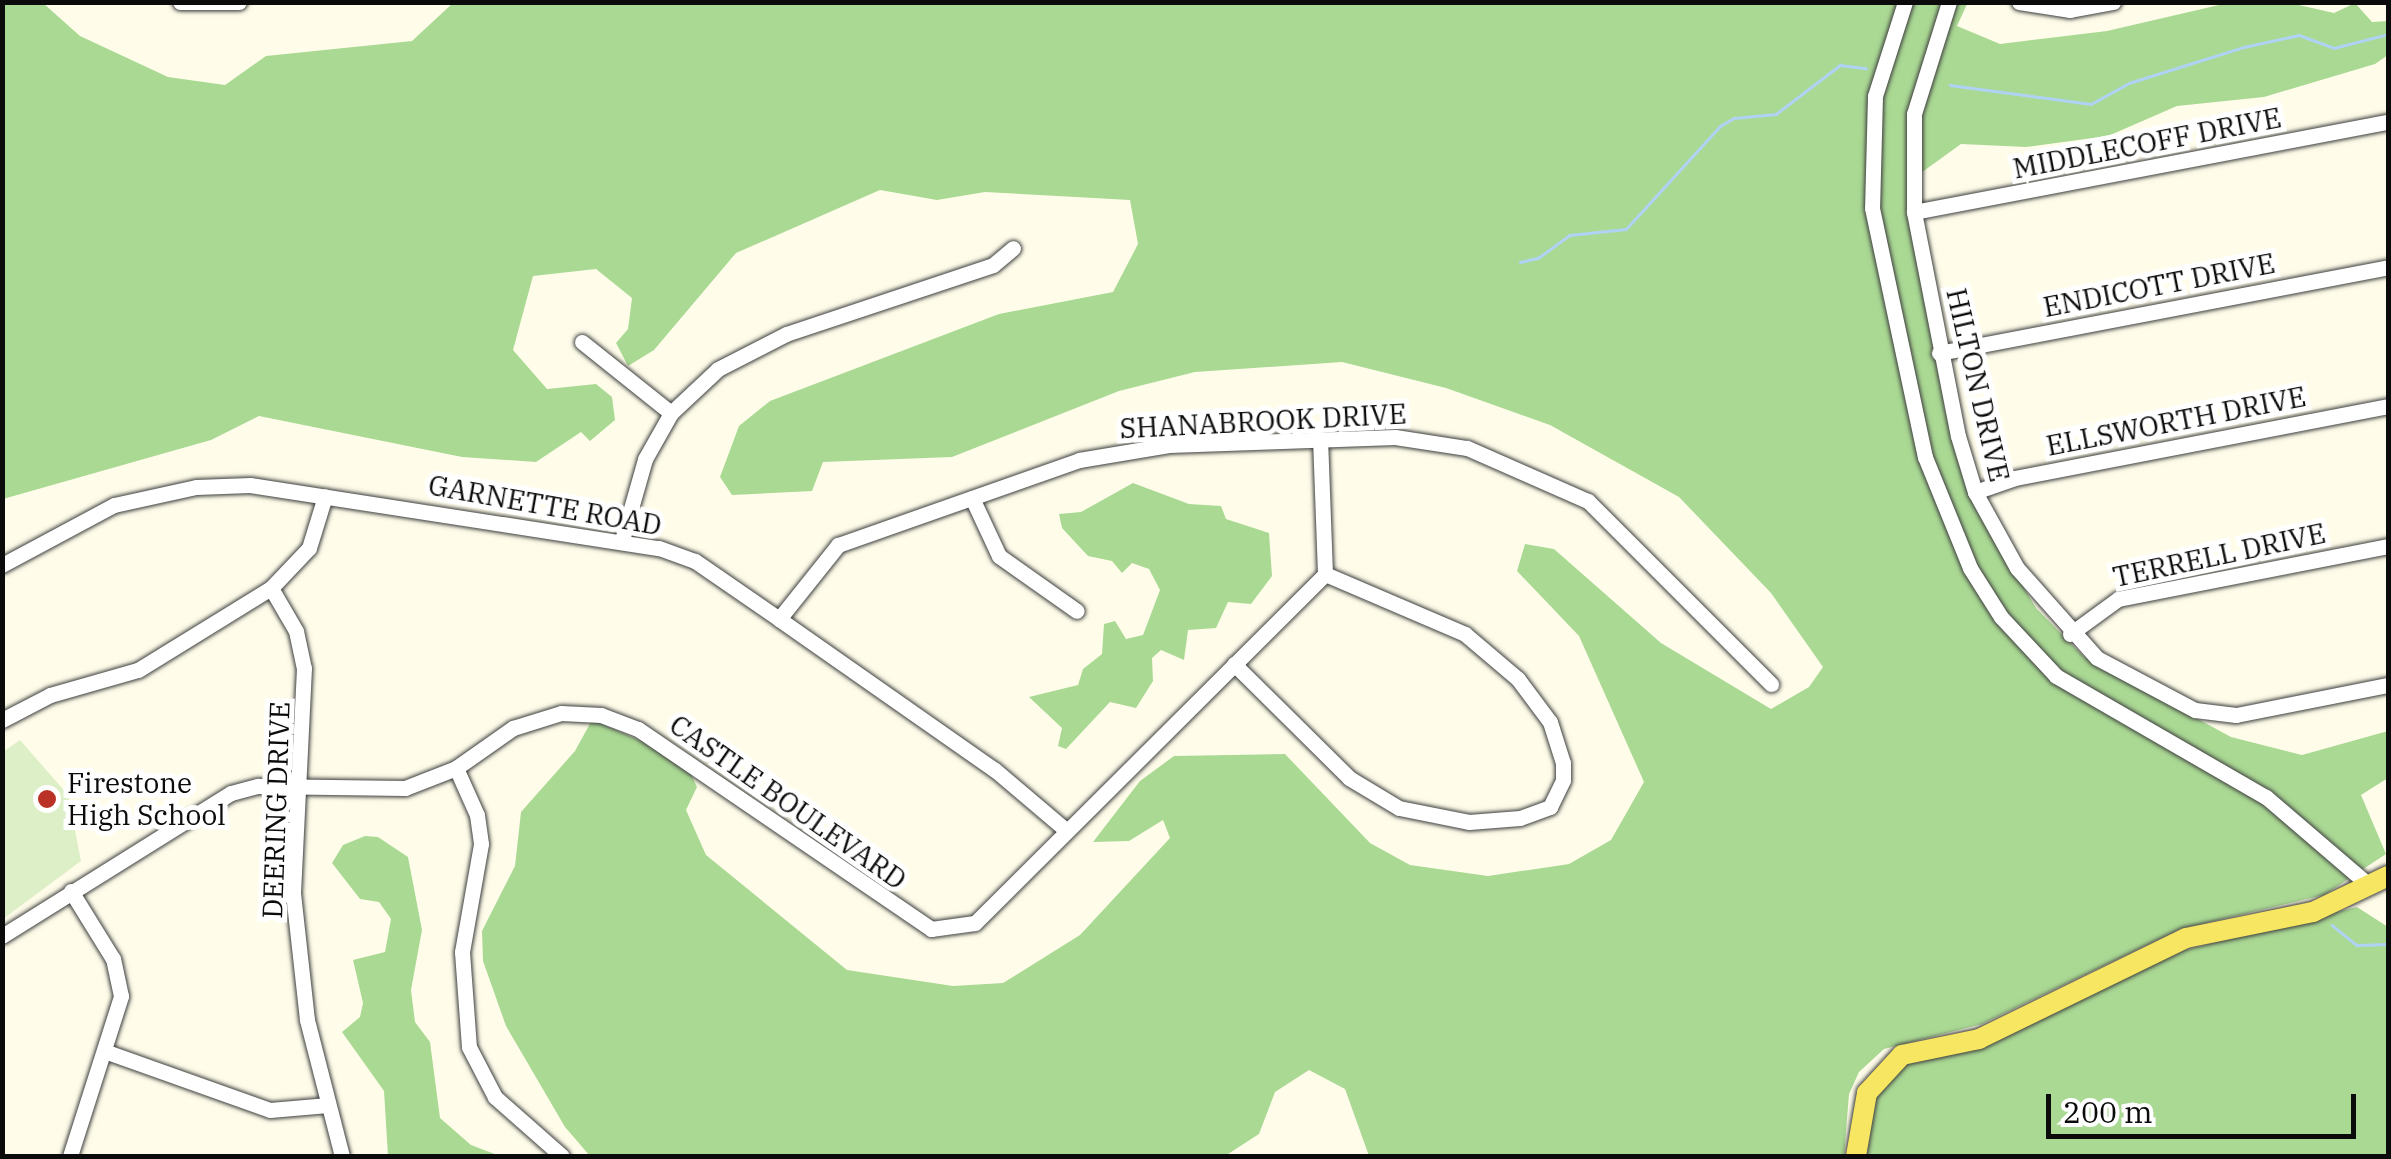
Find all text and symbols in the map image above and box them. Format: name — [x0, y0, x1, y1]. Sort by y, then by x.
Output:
street label: MIDDLECOFF DRIVE — [2010, 101, 2284, 185]
street label: ENDICOTT DRIVE — [2040, 246, 2278, 324]
street label: HILTON DRIVE — [1939, 285, 2017, 485]
street label: ELLSWORTH DRIVE — [2043, 379, 2309, 463]
street label: SHANABROOK DRIVE — [1119, 397, 1407, 445]
street label: GARNETTE ROAD — [426, 468, 664, 542]
street label: TERRELL DRIVE — [2110, 516, 2328, 594]
street label: DEERING DRIVE — [255, 701, 297, 919]
street label: CASTLE BOULEVARD — [663, 708, 913, 896]
place label: Firestone High School — [67, 766, 226, 832]
marker: Firestone High School — [36, 788, 58, 810]
scale bar — [2051, 1074, 2361, 1136]
text: 200 m — [2063, 1092, 2153, 1131]

